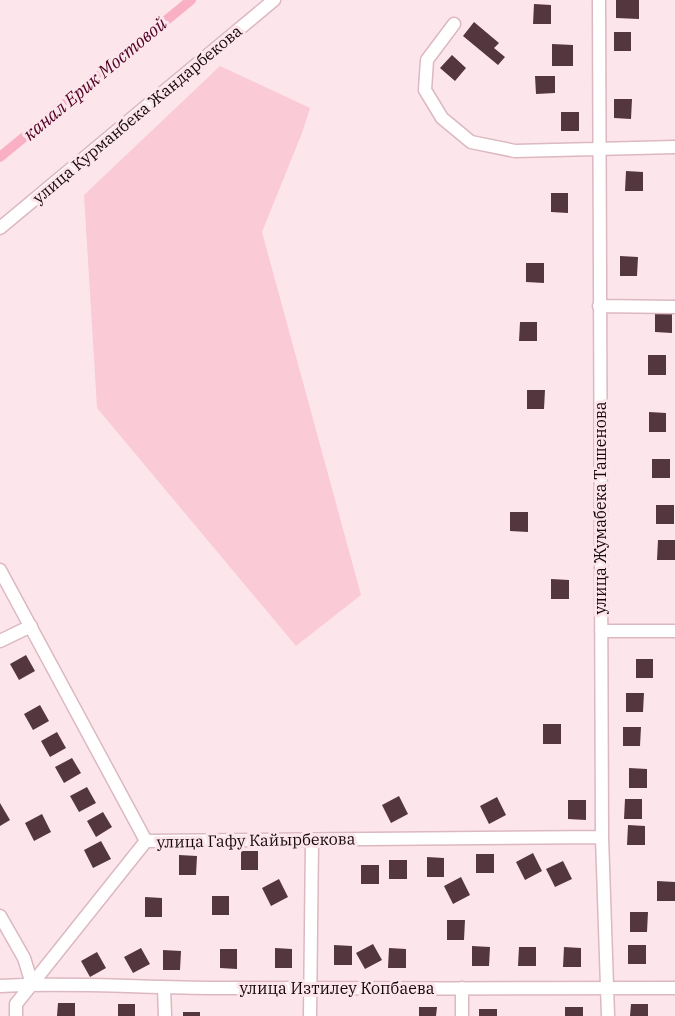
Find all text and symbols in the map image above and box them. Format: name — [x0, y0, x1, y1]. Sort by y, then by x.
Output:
water label: канал Ерик Мостовой — [18, 11, 172, 145]
street label: улица Курманбека Жандарбекова — [28, 20, 246, 207]
street label: улица Жумабека Ташенова — [590, 401, 610, 615]
street label: улица Гафу Кайырбекова — [156, 828, 356, 852]
street label: улица Изтилеу Копбаева — [239, 978, 435, 998]

